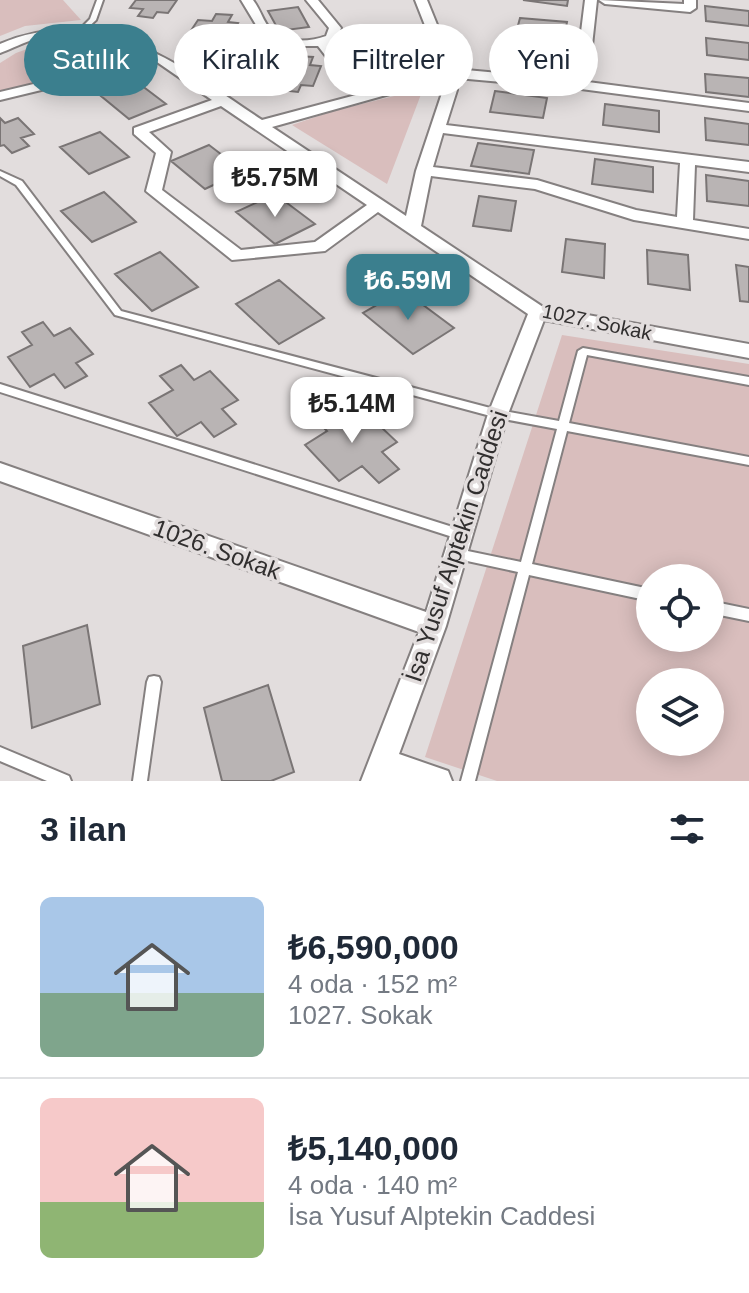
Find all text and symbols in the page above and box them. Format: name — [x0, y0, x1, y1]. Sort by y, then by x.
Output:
chip: Satılık — [24, 24, 158, 96]
chip: Kiralık — [174, 24, 308, 96]
chip: Filtreler — [324, 24, 473, 96]
chip: Yeni — [489, 24, 598, 96]
pin: ₺5.75M — [210, 151, 340, 219]
text: ₺5.75M — [231, 162, 319, 192]
pin: ₺6.59M — [343, 254, 473, 322]
text: ₺6.59M — [364, 265, 452, 295]
street label: 1027. Sokak — [540, 300, 655, 345]
pin: ₺5.14M — [287, 377, 417, 445]
text: ₺5.14M — [308, 388, 396, 418]
street label: İsa Yusuf Alptekin Caddesi — [399, 407, 513, 685]
street label: 1026. Sokak — [150, 513, 285, 585]
map controls — [636, 564, 724, 756]
button: locate — [636, 564, 724, 652]
button: layers — [636, 668, 724, 756]
icon: filters — [665, 807, 709, 851]
text: 3 ilan — [40, 810, 127, 848]
text: ₺6,590,000 — [288, 928, 459, 966]
icon: home — [104, 929, 200, 1025]
text: 4 oda · 152 m² — [288, 969, 457, 999]
text: 1027. Sokak — [288, 1000, 433, 1030]
text: ₺5,140,000 — [288, 1129, 459, 1167]
icon: home — [104, 1130, 200, 1226]
text: 4 oda · 140 m² — [288, 1170, 457, 1200]
text: İsa Yusuf Alptekin Caddesi — [288, 1201, 595, 1231]

